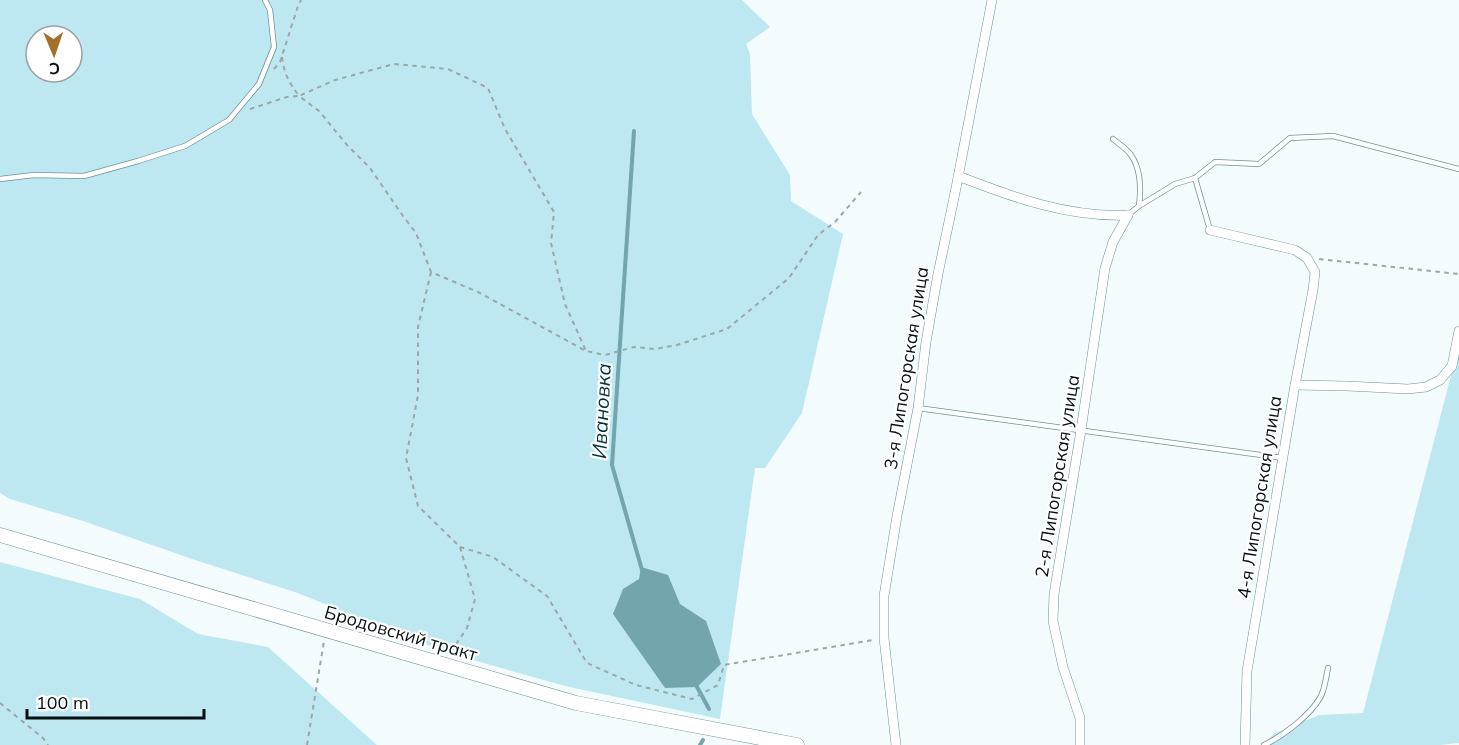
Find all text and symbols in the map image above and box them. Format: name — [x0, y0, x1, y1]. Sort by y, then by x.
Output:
north arrow — [24, 24, 84, 84]
text: С — [49, 59, 60, 79]
street label: 3-я Липогорская улица — [879, 265, 933, 471]
water label: Ивановка — [586, 362, 616, 460]
street label: 2-я Липогорская улица — [1030, 373, 1084, 579]
street label: 4-я Липогорская улица — [1232, 394, 1286, 600]
street label: Бродовский тракт — [322, 600, 481, 666]
scale bar — [27, 682, 204, 720]
text: 100 m — [36, 691, 89, 714]

